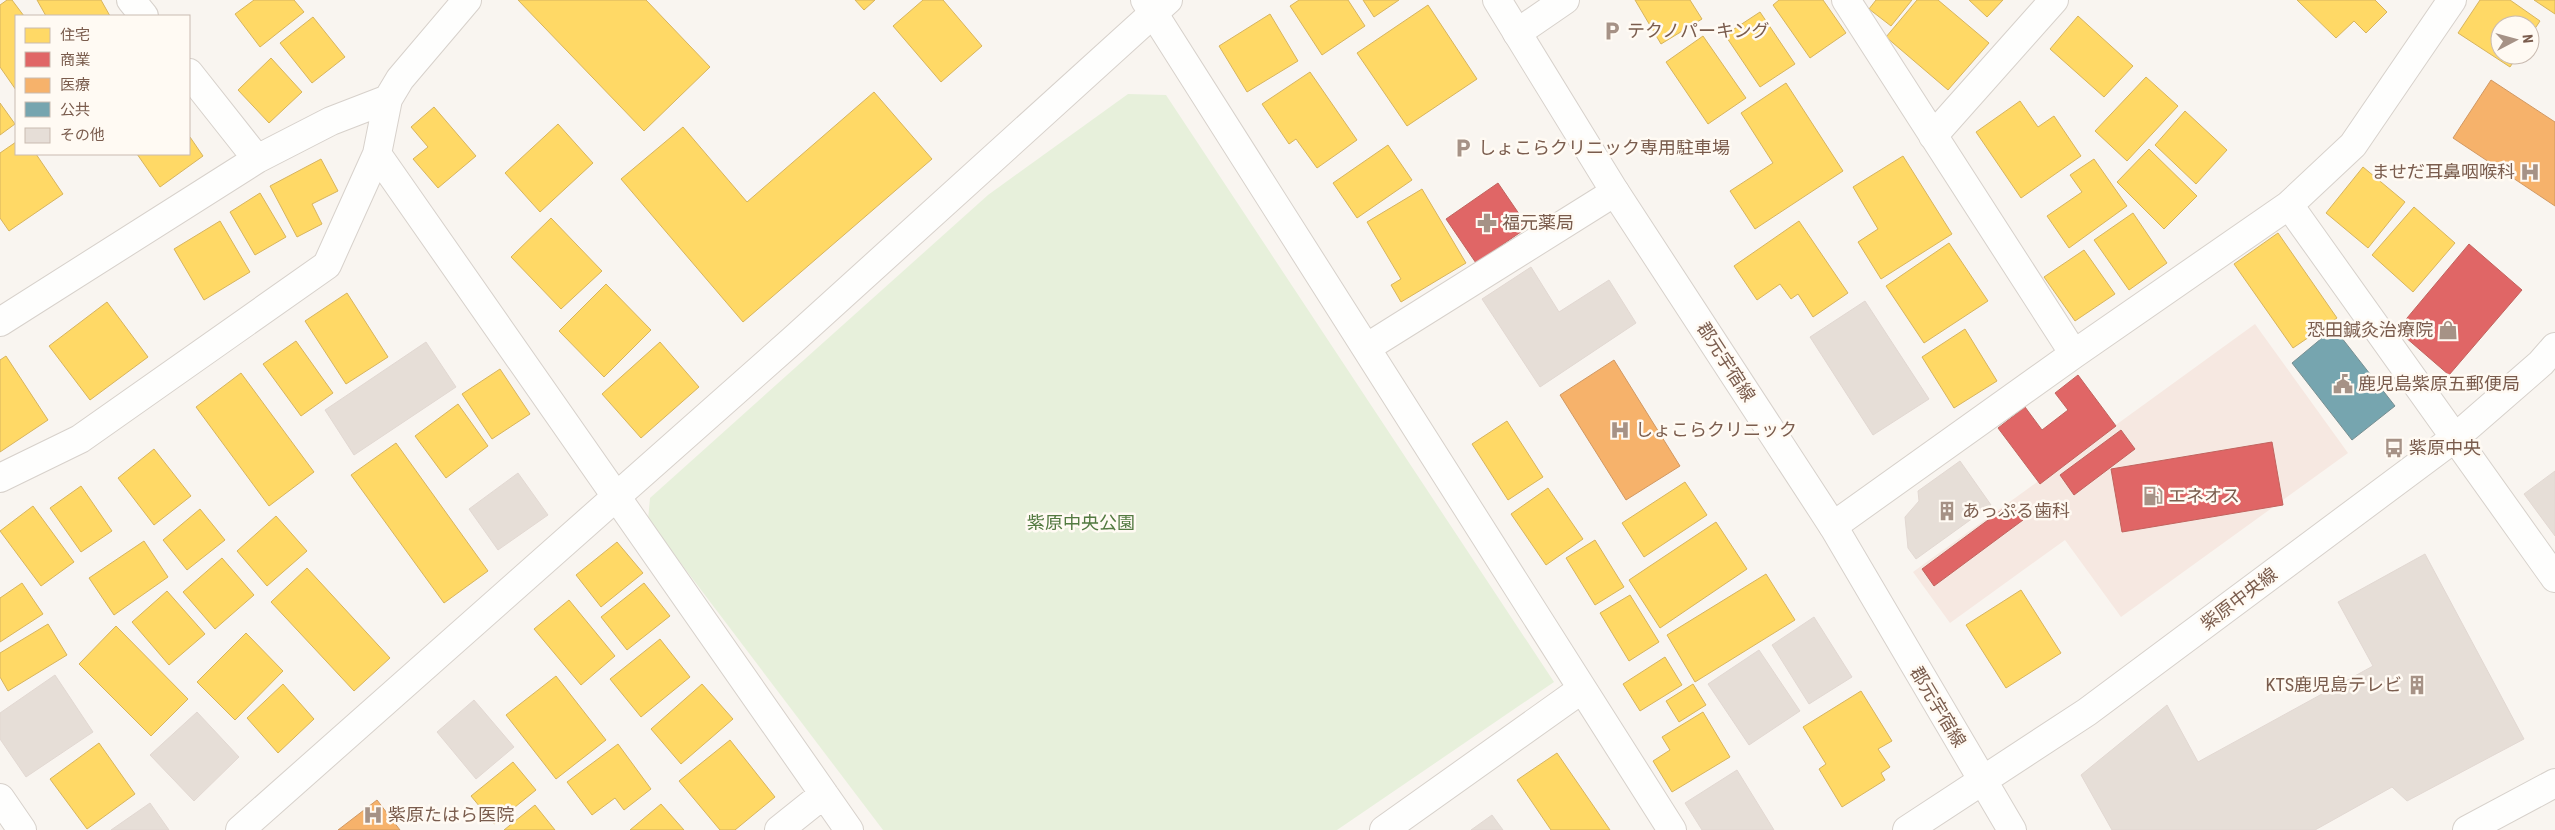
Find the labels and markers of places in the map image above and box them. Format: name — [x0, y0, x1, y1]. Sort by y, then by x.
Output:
parking icon: テクノパーキング — [1601, 20, 1623, 42]
place label: テクノパーキング — [1627, 20, 1769, 41]
parking icon: しょこらクリニック専用駐車場 — [1452, 137, 1474, 159]
place label: しょこらクリニック専用駐車場 — [1478, 137, 1730, 158]
place label: ませだ耳鼻咽喉科 — [2372, 161, 2515, 182]
hospital icon: ませだ耳鼻咽喉科 — [2519, 161, 2541, 183]
pharmacy icon: 福元薬局 — [1476, 212, 1498, 234]
place label: 福元薬局 — [1502, 212, 1574, 233]
place label: 恐田鍼灸治療院 — [2307, 319, 2433, 340]
shop icon: 恐田鍼灸治療院 — [2437, 319, 2459, 341]
public building icon: 鹿児島紫原五郵便局 — [2332, 373, 2354, 395]
place label: 鹿児島紫原五郵便局 — [2358, 373, 2520, 394]
hospital icon: しょこらクリニック — [1609, 419, 1631, 441]
place label: しょこらクリニック — [1635, 419, 1797, 440]
bus stop icon: 紫原中央 — [2383, 437, 2405, 459]
place label: 紫原中央 — [2409, 437, 2481, 458]
fuel station icon: エネオス — [2142, 485, 2164, 507]
place label: エネオス — [2168, 485, 2240, 506]
building icon: あっぷる歯科 — [1936, 500, 1958, 522]
place label: あっぷる歯科 — [1962, 500, 2070, 521]
place label: KTS鹿児島テレビ — [2266, 674, 2402, 695]
building icon: KTS鹿児島テレビ — [2406, 674, 2428, 696]
hospital icon: 紫原たはら医院 — [362, 804, 384, 826]
place label: 紫原たはら医院 — [388, 804, 514, 825]

